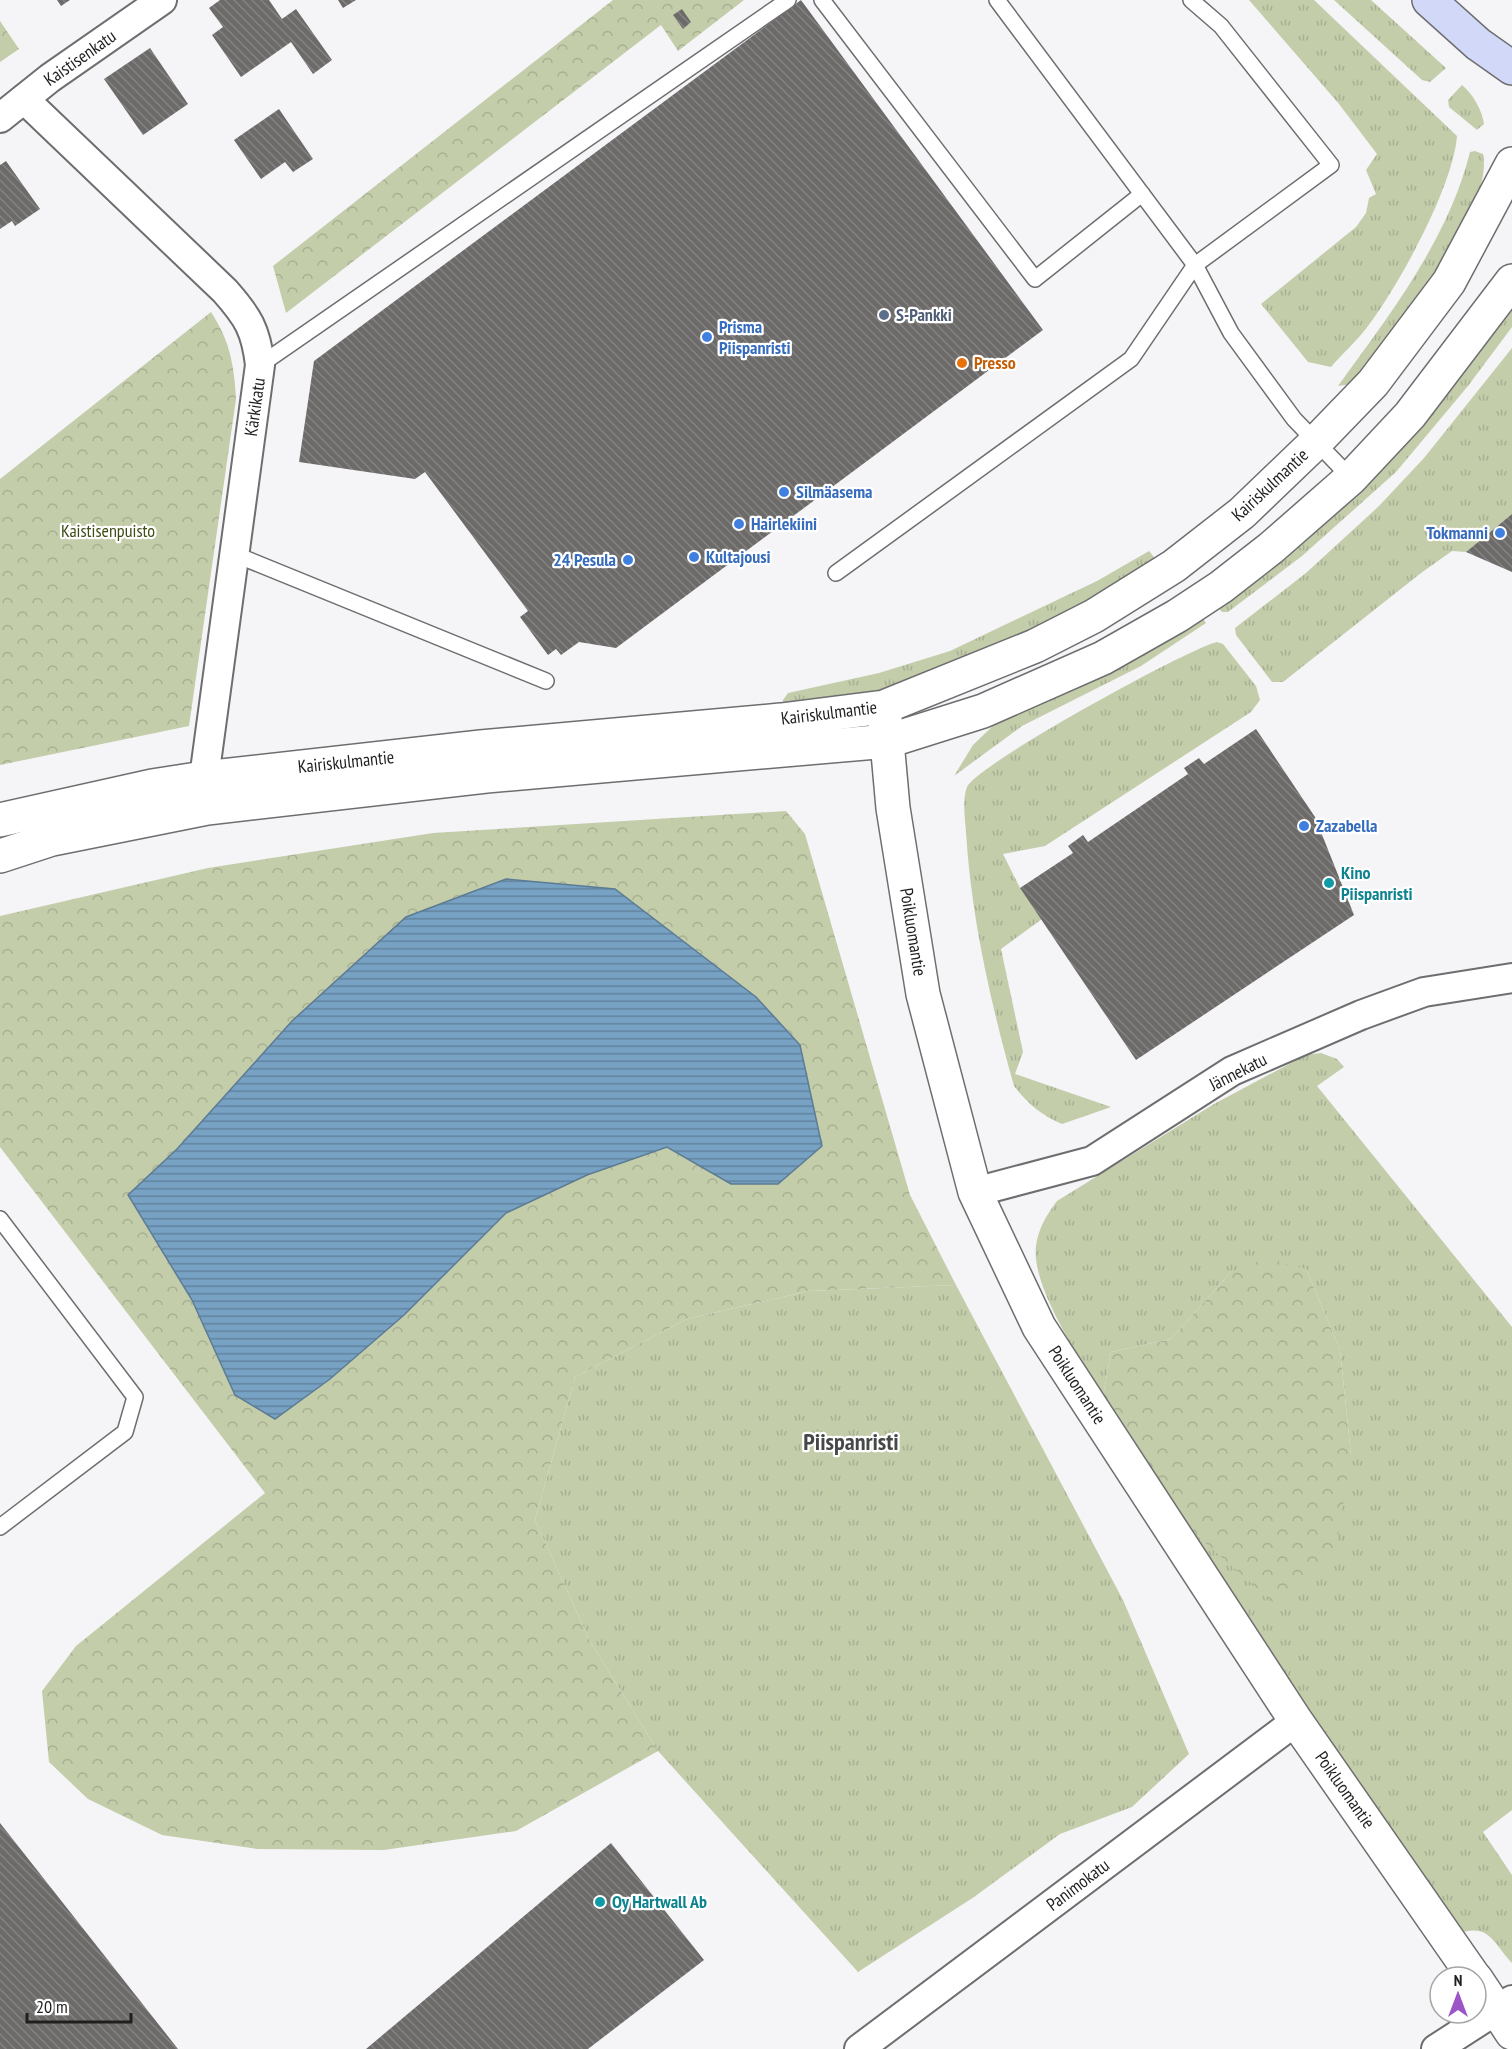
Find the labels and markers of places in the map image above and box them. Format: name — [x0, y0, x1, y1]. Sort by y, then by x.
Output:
place label: S-Pankki — [896, 303, 952, 326]
marker: S-Pankki — [877, 308, 891, 322]
place label: Prisma Piispanristi — [719, 315, 790, 359]
marker: Prisma Piispanristi — [700, 330, 714, 344]
place label: Presso — [974, 351, 1016, 374]
marker: Presso — [955, 356, 969, 370]
place label: Silmäasema — [796, 480, 873, 503]
marker: Silmäasema — [777, 485, 791, 499]
place label: Hairlekiini — [751, 512, 817, 535]
marker: Hairlekiini — [732, 517, 746, 531]
place label: Tokmanni — [1426, 521, 1488, 544]
marker: Tokmanni — [1493, 526, 1507, 540]
place label: Kultajousi — [706, 545, 771, 568]
place label: 24 Pesula — [553, 548, 616, 571]
marker: Kultajousi — [687, 550, 701, 564]
marker: 24 Pesula — [621, 553, 635, 567]
place label: Zazabella — [1316, 814, 1378, 837]
marker: Zazabella — [1297, 819, 1311, 833]
place label: Kino Piispanristi — [1341, 861, 1412, 905]
marker: Kino Piispanristi — [1322, 876, 1336, 890]
place label: Oy Hartwall Ab — [612, 1890, 707, 1913]
marker: Oy Hartwall Ab — [593, 1895, 607, 1909]

